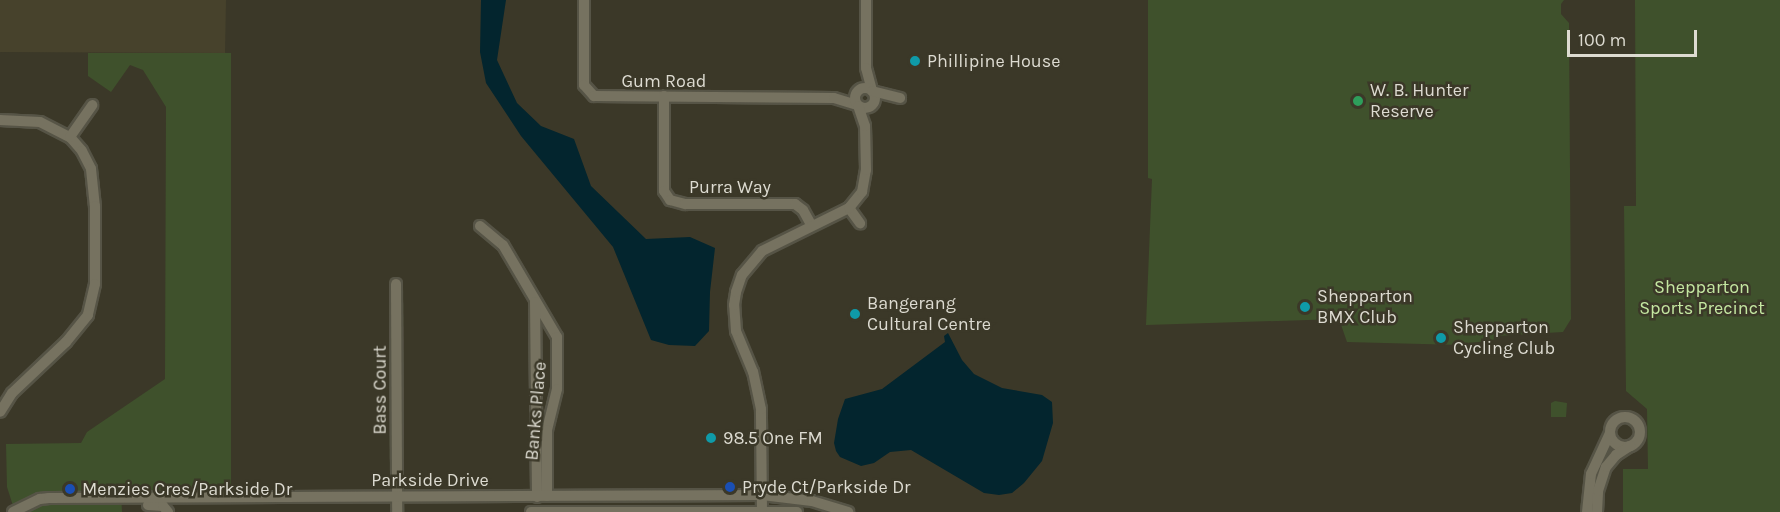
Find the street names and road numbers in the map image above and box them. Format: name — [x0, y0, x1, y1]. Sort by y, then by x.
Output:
street label: Gum Road — [621, 70, 707, 92]
street label: Purra Way — [689, 176, 771, 198]
street label: Bass Court — [369, 345, 391, 435]
street label: Banks Place — [521, 361, 551, 461]
street label: Parkside Drive — [371, 469, 489, 491]

